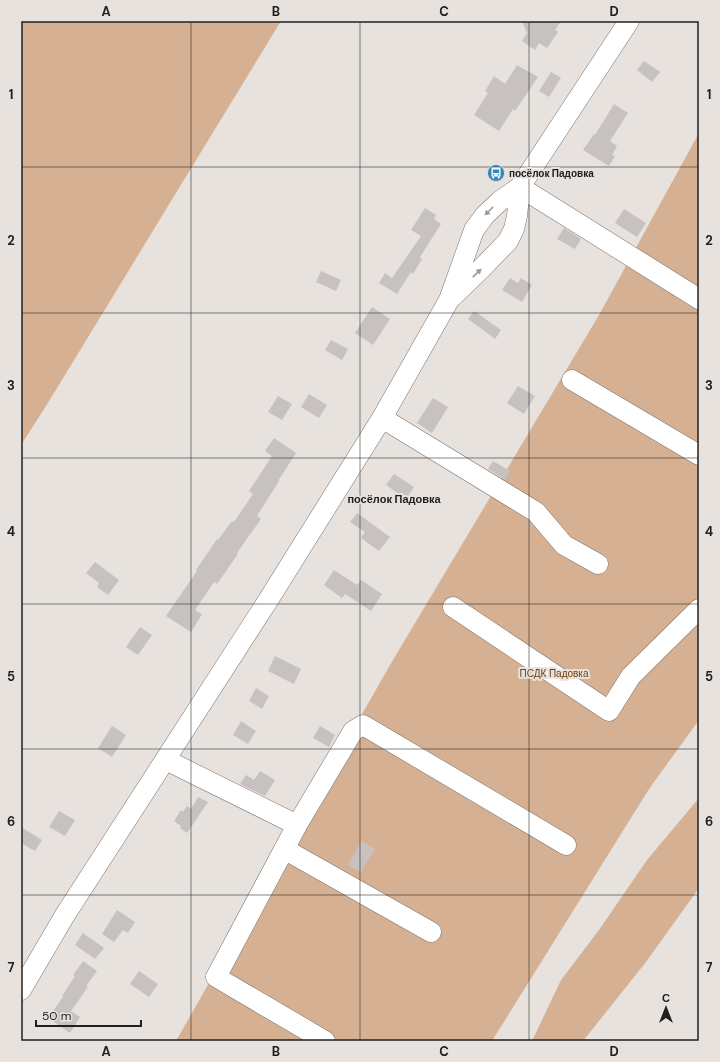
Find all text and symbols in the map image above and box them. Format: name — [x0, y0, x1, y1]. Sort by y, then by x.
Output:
text: A — [101, 3, 111, 20]
text: B — [272, 3, 280, 20]
text: C — [439, 3, 449, 20]
text: D — [609, 3, 619, 20]
text: 1 — [9, 86, 13, 103]
text: 1 — [707, 86, 711, 103]
bus stop icon: посёлок Падовка — [486, 163, 506, 183]
place label: посёлок Падовка — [509, 167, 594, 180]
one-way arrow — [484, 206, 494, 216]
text: 2 — [7, 232, 15, 249]
text: 2 — [705, 232, 713, 249]
one-way arrow — [472, 268, 482, 278]
text: 3 — [7, 377, 15, 394]
text: 3 — [705, 377, 713, 394]
district label: посёлок Падовка — [347, 492, 441, 506]
text: 4 — [7, 523, 15, 540]
text: 4 — [705, 523, 713, 540]
park label: ПСДК Падовка — [519, 667, 589, 680]
text: 5 — [7, 668, 15, 685]
text: 5 — [705, 668, 713, 685]
text: 6 — [7, 813, 15, 830]
text: 6 — [705, 813, 713, 830]
text: 7 — [8, 959, 15, 976]
text: 7 — [706, 959, 713, 976]
north arrow — [646, 988, 686, 1028]
text: С — [662, 991, 670, 1005]
scale bar — [36, 1002, 141, 1028]
text: 50 m — [42, 1008, 71, 1024]
text: A — [101, 1043, 111, 1060]
text: B — [272, 1043, 280, 1060]
text: C — [439, 1043, 449, 1060]
text: D — [609, 1043, 619, 1060]

